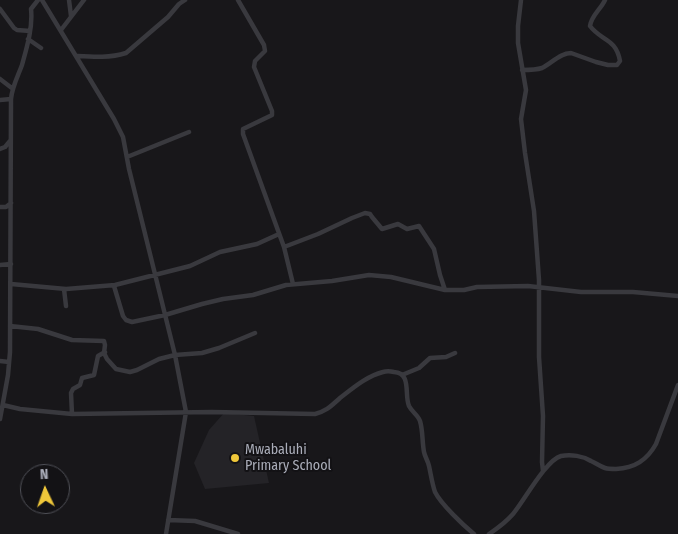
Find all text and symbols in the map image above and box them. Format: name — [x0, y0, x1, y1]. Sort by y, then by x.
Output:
place label: Mwabaluhi Primary School — [245, 442, 331, 474]
marker: Mwabaluhi Primary School — [229, 452, 241, 464]
north arrow — [20, 464, 70, 514]
text: N — [40, 466, 49, 483]

